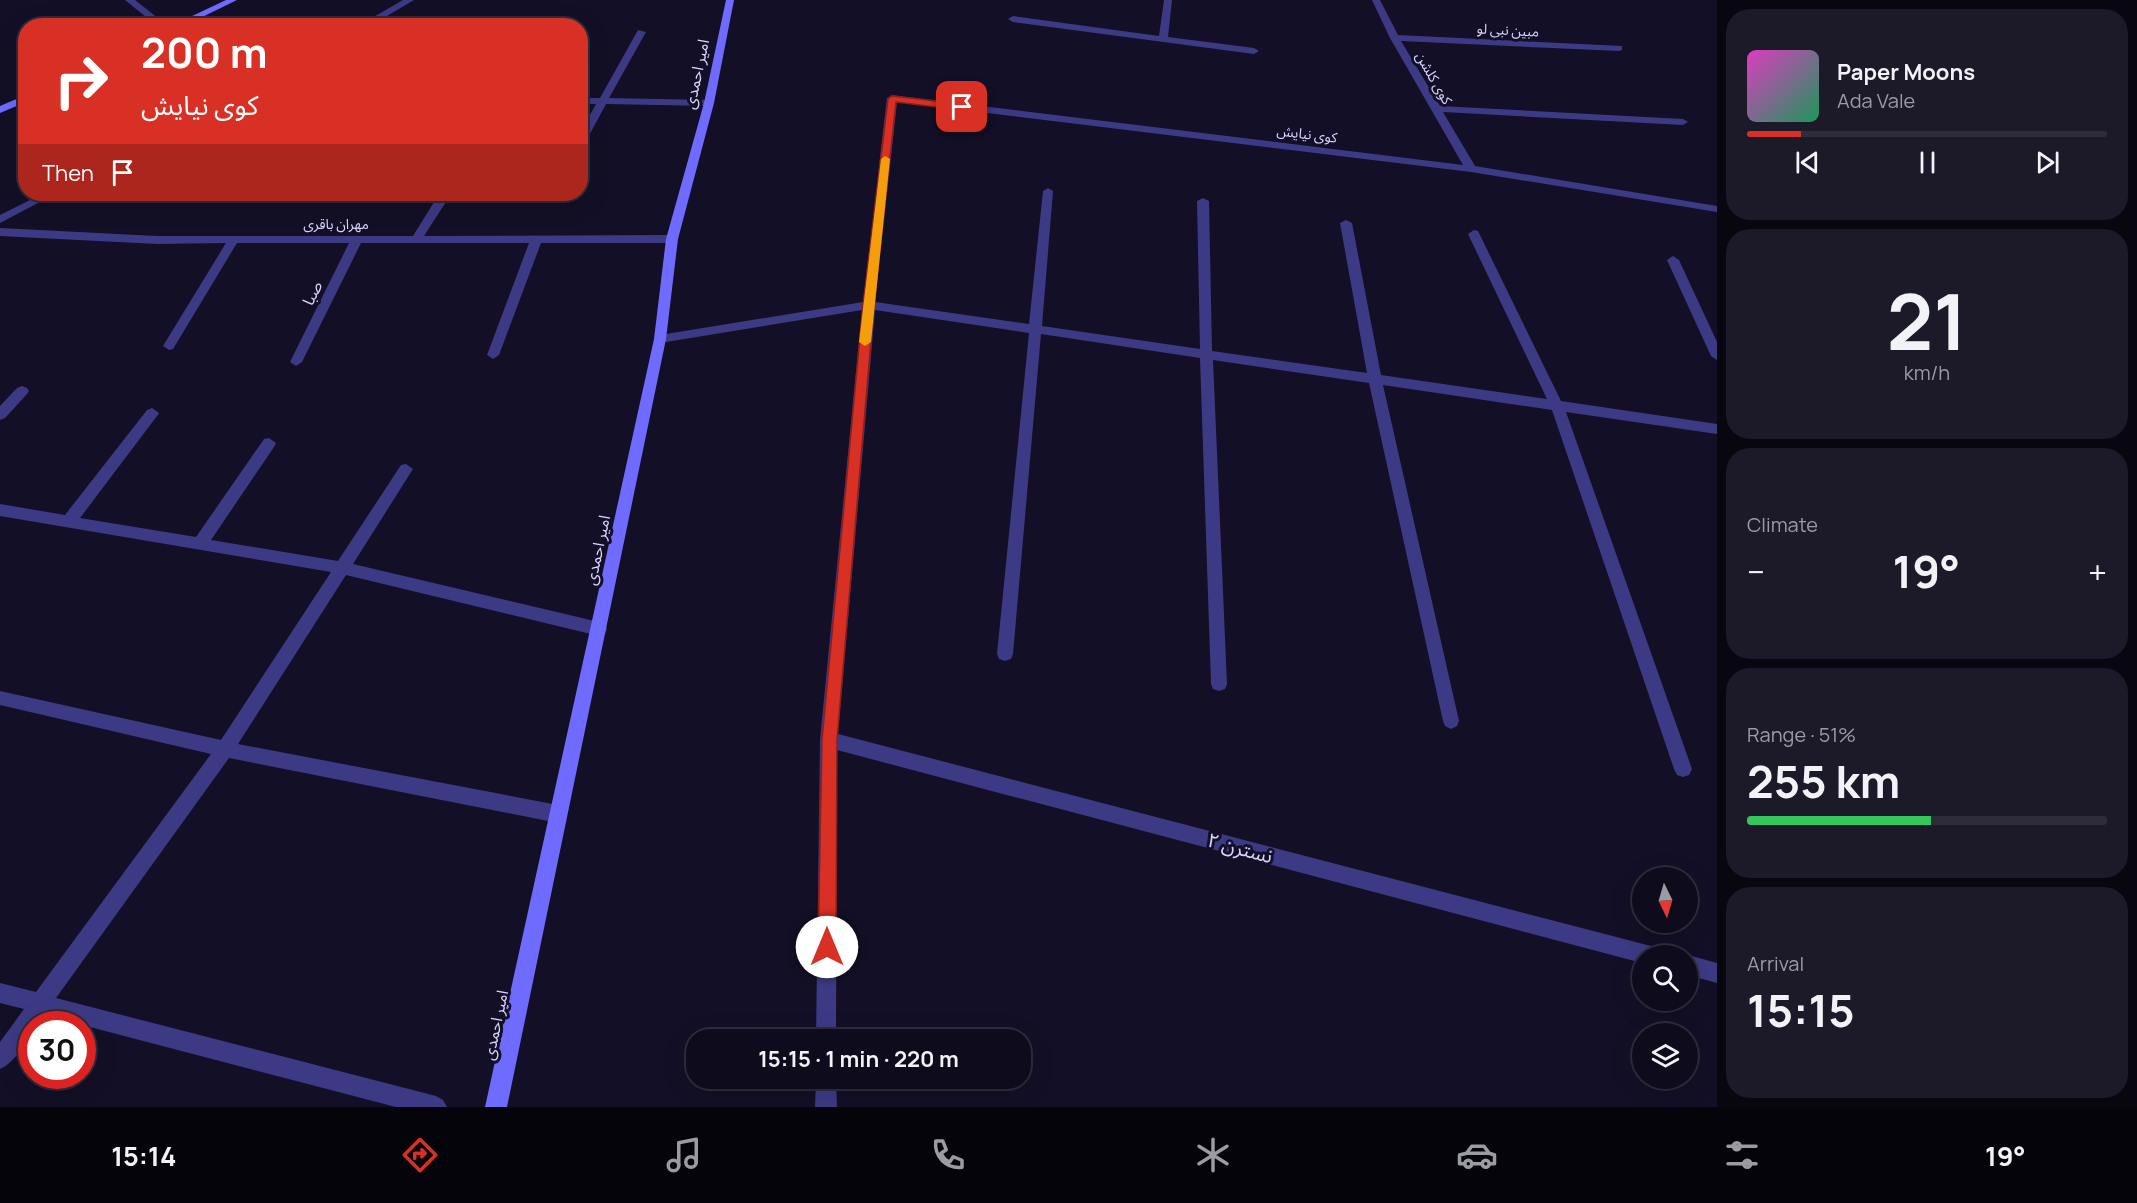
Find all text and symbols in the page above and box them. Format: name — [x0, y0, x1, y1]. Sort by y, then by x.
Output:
street label: مبین نبی لو — [1476, 18, 1540, 41]
text: 200 m — [141, 23, 267, 81]
street label: امیر احمدی — [678, 37, 714, 111]
icon: right — [42, 42, 120, 120]
street label: کوی کلشن — [1412, 48, 1457, 108]
text: Paper Moons — [1837, 57, 1975, 87]
pin — [936, 81, 987, 132]
text: کوی نیایش — [141, 86, 258, 123]
text: Ada Vale — [1837, 87, 1915, 114]
icon: arrive — [945, 90, 978, 123]
street label: کوی نیایش — [1276, 120, 1339, 147]
icon: previous — [1791, 146, 1824, 179]
icon: pause — [1911, 146, 1944, 179]
icon: next — [2031, 146, 2064, 179]
icon: arrive — [106, 156, 139, 189]
text: Then — [42, 158, 94, 188]
street label: مهران باقری — [303, 214, 369, 233]
text: 21 — [1887, 267, 1967, 373]
street label: صبا — [297, 277, 327, 309]
text: km/h — [1904, 359, 1950, 386]
text: Climate — [1747, 511, 1818, 538]
street label: امیر احمدی — [579, 513, 615, 587]
text: 19° — [1892, 540, 1960, 602]
text: − — [1747, 549, 1765, 594]
text: + — [2088, 549, 2107, 594]
text: Range · 51% — [1747, 721, 1856, 748]
text: 255 km — [1747, 750, 1900, 812]
street label: نسترن ۲ — [1204, 826, 1276, 869]
north arrow — [1632, 867, 1698, 933]
map controls — [1632, 867, 1698, 1089]
position arrow — [795, 915, 859, 979]
button: search — [1632, 945, 1698, 1011]
text: Arrival — [1747, 950, 1804, 977]
text: 15:15 — [1747, 979, 1855, 1041]
street label: امیر احمدی — [477, 988, 513, 1062]
speed limit sign: 30 — [18, 1011, 96, 1089]
button: layers — [1632, 1023, 1698, 1089]
text: 15:15 · 1 min · 220 m — [758, 1044, 959, 1074]
icon: directions — [399, 1134, 441, 1176]
icon: music — [663, 1134, 705, 1176]
icon: phone — [927, 1134, 969, 1176]
icon: climate — [1192, 1134, 1234, 1176]
icon: car — [1456, 1134, 1498, 1176]
icon: filters — [1721, 1134, 1763, 1176]
text: 15:14 — [111, 1137, 176, 1174]
text: 19° — [1985, 1137, 2026, 1174]

